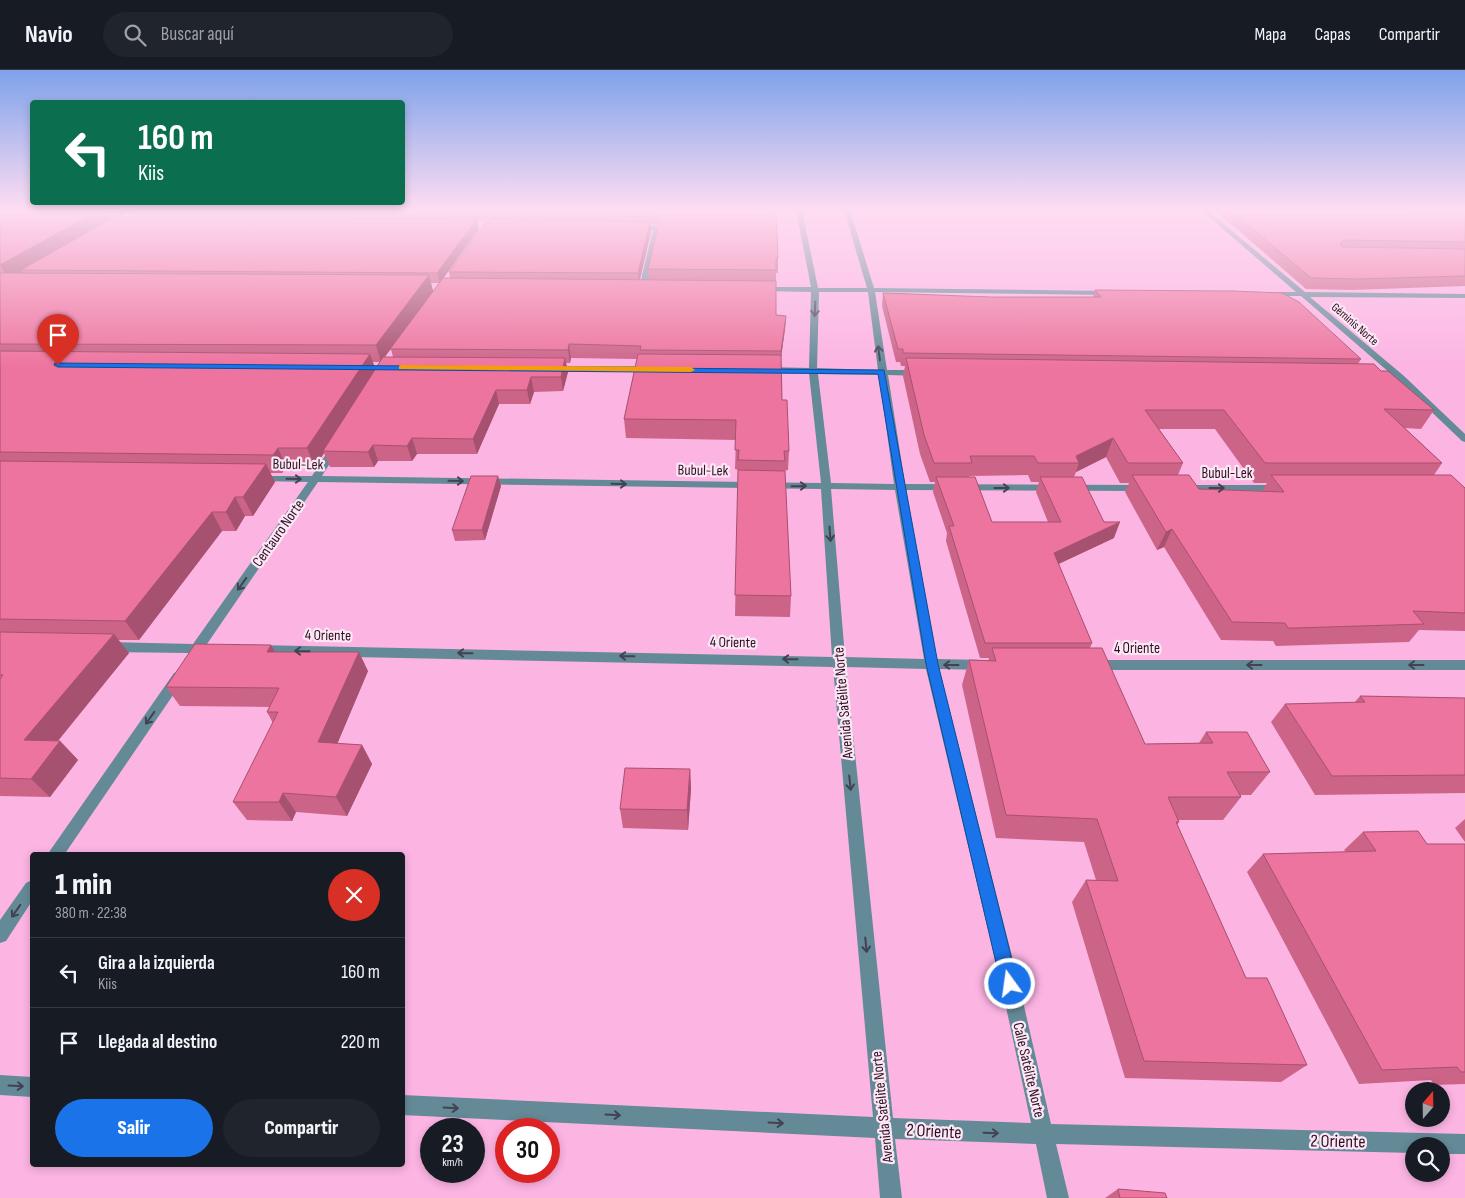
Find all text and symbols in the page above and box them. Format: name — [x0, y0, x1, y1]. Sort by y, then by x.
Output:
search box — [103, 12, 453, 57]
text: Navio — [25, 20, 73, 49]
icon: search — [121, 21, 149, 49]
text: Buscar aquí — [161, 23, 234, 46]
text: Mapa — [1254, 24, 1286, 45]
text: Capas — [1314, 24, 1351, 45]
text: Compartir — [1379, 24, 1440, 45]
text: 160 m — [138, 117, 214, 160]
icon: left — [55, 120, 120, 185]
text: Kiis — [138, 160, 164, 187]
street label: Géminis Norte — [1328, 300, 1381, 349]
one-way arrow — [810, 301, 820, 317]
pin — [37, 314, 79, 365]
icon: arrive — [44, 321, 72, 349]
one-way arrow — [874, 345, 884, 361]
street label: Bubul-Lek — [272, 455, 324, 474]
street label: Bubul-Lek — [677, 461, 729, 480]
street label: Bubul-Lek — [1202, 464, 1253, 483]
one-way arrow — [285, 474, 301, 484]
one-way arrow — [448, 476, 464, 486]
one-way arrow — [610, 479, 626, 489]
one-way arrow — [790, 481, 806, 491]
one-way arrow — [993, 483, 1009, 493]
one-way arrow — [1208, 483, 1224, 493]
street label: Centauro Norte — [248, 496, 308, 571]
one-way arrow — [825, 526, 834, 542]
one-way arrow — [237, 577, 247, 591]
street label: 4 Oriente — [305, 626, 351, 645]
street label: 4 Oriente — [710, 633, 756, 652]
street label: 4 Oriente — [1114, 639, 1160, 658]
one-way arrow — [295, 646, 311, 655]
street label: Avenida Satélite Norte — [829, 646, 858, 761]
one-way arrow — [457, 649, 473, 658]
one-way arrow — [620, 652, 636, 661]
one-way arrow — [782, 655, 798, 664]
one-way arrow — [944, 660, 960, 670]
one-way arrow — [1246, 660, 1262, 670]
one-way arrow — [1409, 660, 1425, 670]
one-way arrow — [145, 711, 155, 725]
one-way arrow — [846, 775, 855, 791]
text: 1 min — [55, 867, 112, 903]
button: close — [328, 869, 380, 921]
one-way arrow — [11, 904, 21, 918]
text: 380 m · 22:38 — [55, 904, 127, 923]
one-way arrow — [861, 937, 871, 953]
text: Gira a la izquierda — [98, 952, 215, 975]
position arrow — [983, 957, 1035, 1009]
icon: left — [55, 959, 83, 987]
text: 160 m — [341, 961, 380, 984]
text: Kiis — [98, 975, 117, 994]
street label: Calle Satélite Norte — [1008, 1021, 1049, 1120]
icon: arrive — [55, 1029, 83, 1057]
text: Llegada al destino — [98, 1031, 217, 1054]
text: 220 m — [341, 1031, 380, 1054]
street label: Avenida Satélite Norte — [867, 1050, 898, 1165]
one-way arrow — [8, 1082, 24, 1091]
north arrow — [1405, 1082, 1450, 1128]
map controls — [1405, 1082, 1450, 1182]
button: Salir — [55, 1099, 213, 1157]
button: Compartir — [223, 1099, 380, 1157]
one-way arrow — [443, 1103, 459, 1112]
one-way arrow — [605, 1111, 621, 1120]
speed limit sign: 30 — [495, 1118, 560, 1183]
one-way arrow — [768, 1119, 784, 1128]
street label: 2 Oriente — [906, 1120, 962, 1143]
text: 23 — [441, 1129, 464, 1160]
one-way arrow — [982, 1129, 998, 1138]
street label: 2 Oriente — [1310, 1131, 1366, 1152]
button: search — [1405, 1137, 1450, 1182]
text: km/h — [442, 1155, 463, 1170]

